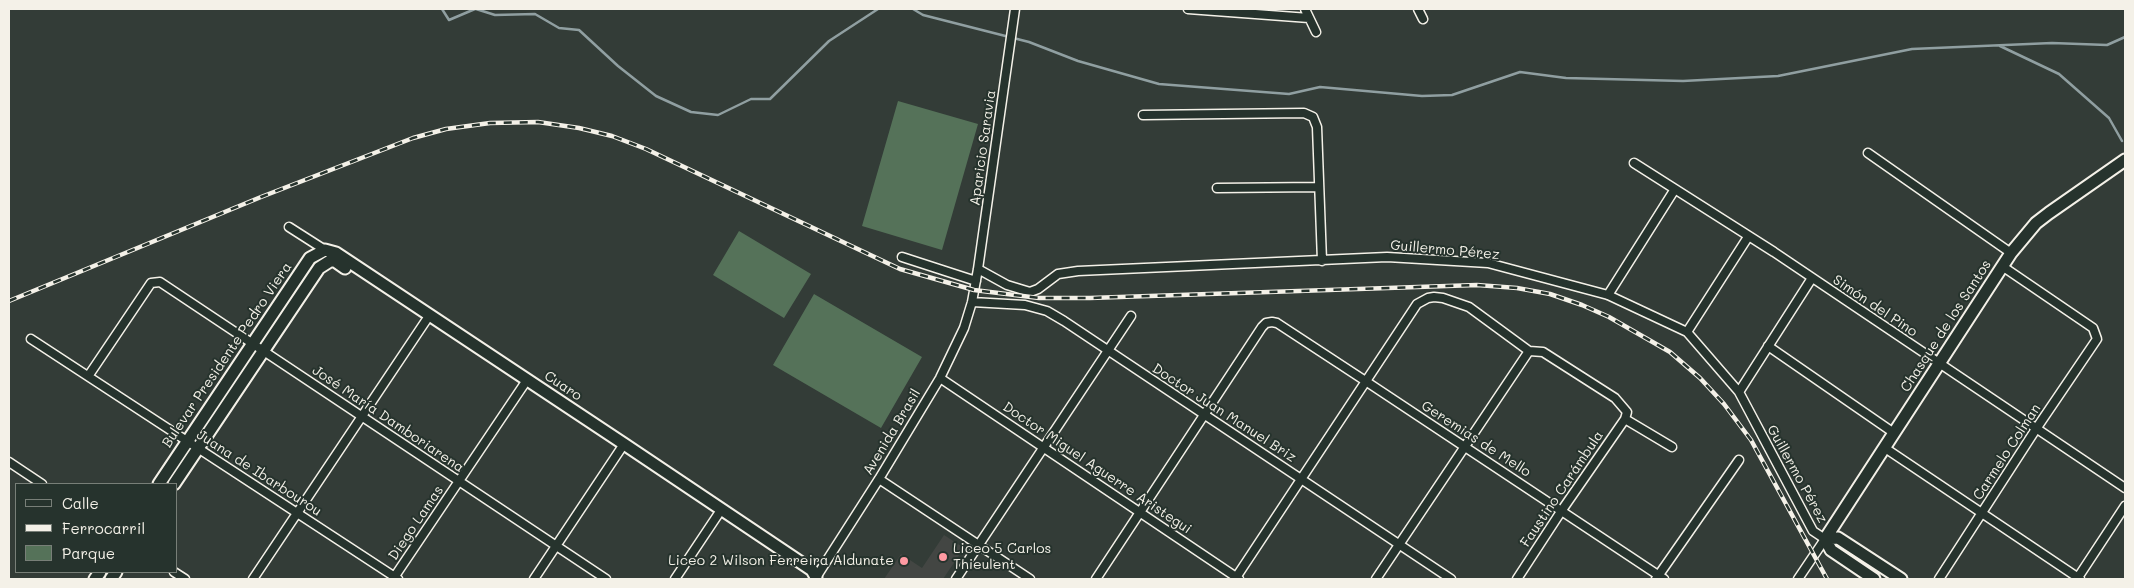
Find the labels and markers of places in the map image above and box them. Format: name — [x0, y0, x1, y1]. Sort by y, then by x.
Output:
place label: Liceo 5 Carlos Thieulent — [953, 541, 1051, 574]
marker: Liceo 5 Carlos Thieulent — [937, 551, 949, 563]
place label: Liceo 2 Wilson Ferreira Aldunate — [668, 553, 894, 569]
marker: Liceo 2 Wilson Ferreira Aldunate — [898, 555, 910, 567]

